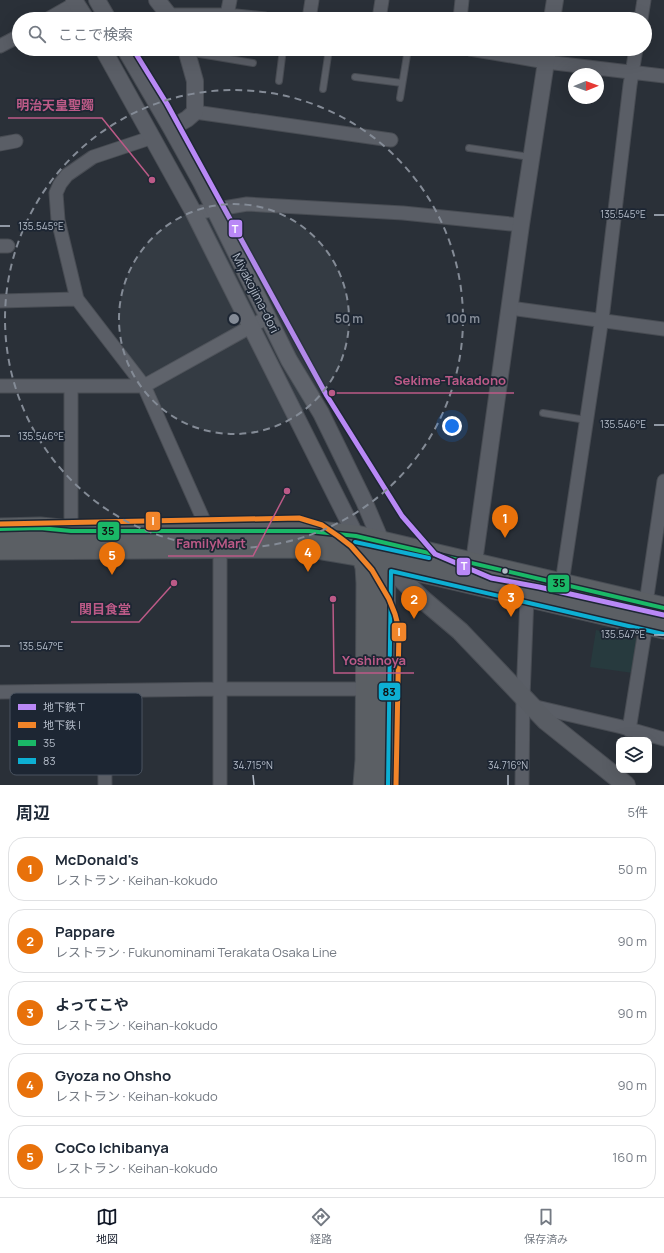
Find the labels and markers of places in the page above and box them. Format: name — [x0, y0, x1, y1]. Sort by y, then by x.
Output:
callout: 明治天皇聖躅 — [8, 93, 102, 118]
centre of rings — [227, 312, 241, 326]
callout: Sekime-Takadono — [386, 368, 514, 393]
pin: 1 — [492, 505, 518, 538]
callout: FamilyMart — [168, 531, 253, 556]
pin: 4 — [295, 539, 321, 572]
pin: 5 — [99, 542, 125, 575]
unlabelled marker — [500, 566, 510, 576]
pin: 3 — [498, 584, 524, 617]
pin: 2 — [401, 586, 427, 619]
callout: 関目食堂 — [71, 597, 139, 622]
callout: Yoshinoya — [334, 648, 414, 673]

